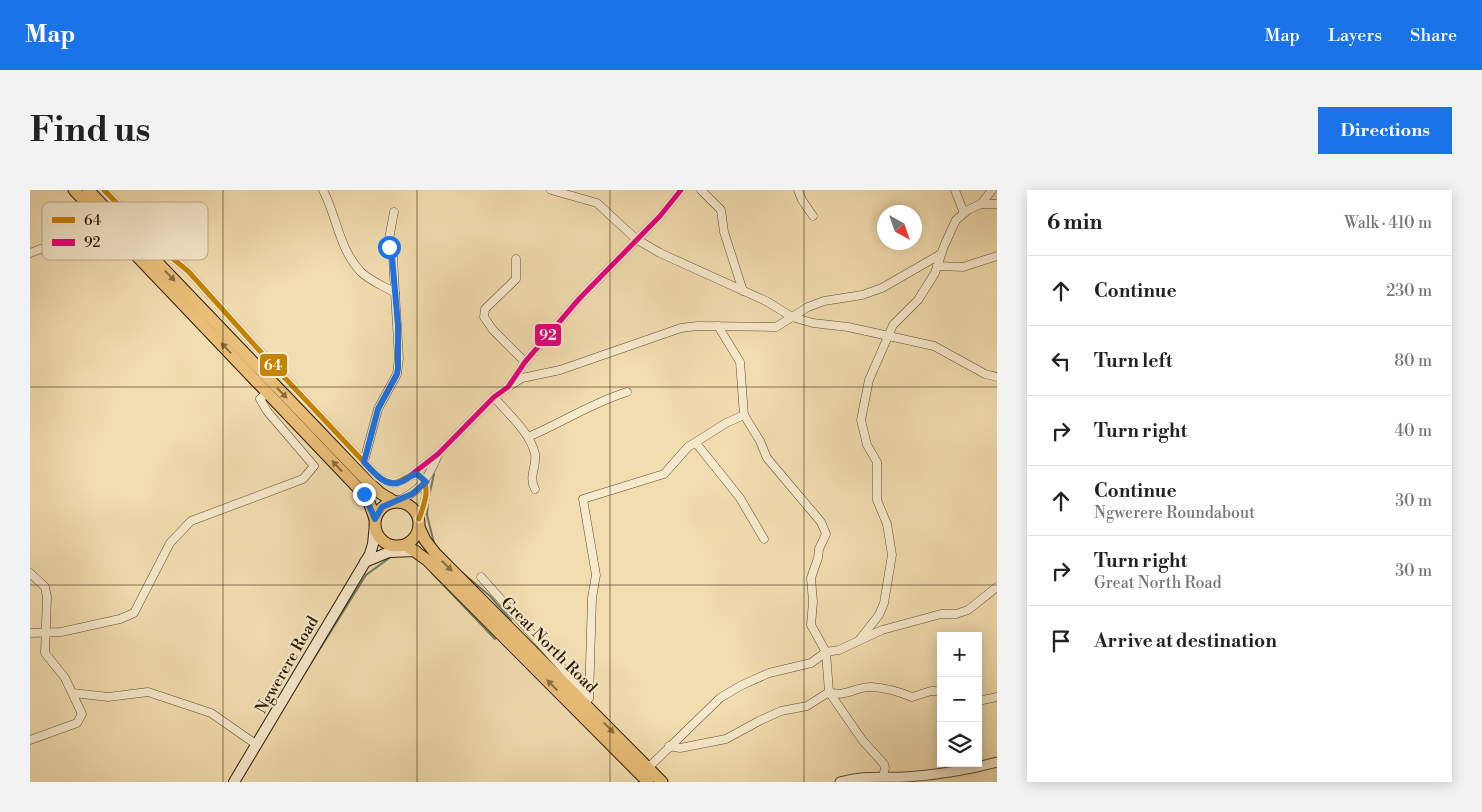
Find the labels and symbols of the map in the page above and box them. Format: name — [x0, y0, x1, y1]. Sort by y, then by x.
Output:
legend — [42, 202, 208, 260]
north arrow — [877, 205, 922, 250]
text: 64 — [84, 212, 101, 230]
text: 92 — [84, 234, 100, 252]
route start — [378, 236, 401, 259]
one-way arrow — [164, 269, 176, 281]
line badge: 92 — [534, 323, 562, 347]
text: 92 — [539, 327, 557, 345]
one-way arrow — [220, 342, 232, 354]
line badge: 64 — [259, 353, 288, 377]
text: 64 — [264, 357, 282, 375]
one-way arrow — [276, 387, 288, 399]
one-way arrow — [331, 460, 343, 472]
route end — [353, 483, 376, 506]
one-way arrow — [441, 560, 453, 572]
street label: Great North Road — [497, 593, 601, 697]
street label: Ngwerere Road — [251, 613, 323, 717]
one-way arrow — [546, 679, 558, 691]
one-way arrow — [603, 722, 615, 734]

